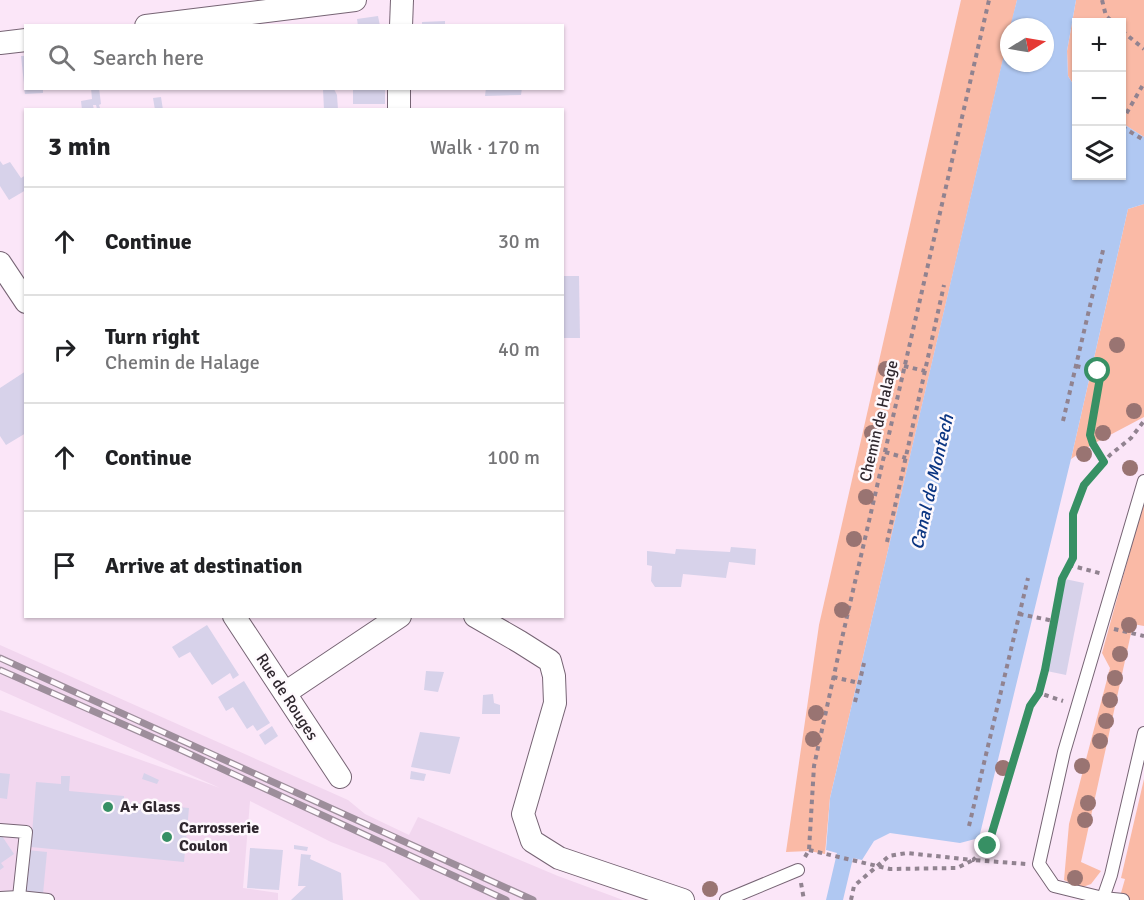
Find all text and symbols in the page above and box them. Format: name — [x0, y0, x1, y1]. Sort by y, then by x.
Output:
north arrow — [1000, 18, 1054, 72]
map controls — [1072, 18, 1126, 180]
button: + — [1072, 18, 1126, 72]
search box — [24, 24, 564, 90]
icon: search — [45, 41, 78, 74]
text: Search here — [93, 44, 204, 71]
button: − — [1072, 72, 1126, 126]
button: layers — [1072, 126, 1126, 180]
text: 3 min — [48, 131, 111, 163]
text: Walk · 170 m — [430, 135, 540, 160]
icon: ahead — [48, 225, 81, 258]
text: Continue — [105, 228, 192, 255]
text: 30 m — [498, 229, 540, 254]
text: Turn right — [105, 323, 200, 350]
icon: right — [48, 333, 81, 366]
text: 40 m — [498, 337, 540, 362]
text: Chemin de Halage — [105, 350, 260, 375]
route start — [1084, 357, 1110, 383]
street label: Chemin de Halage — [855, 358, 903, 484]
water label: Canal de Montech — [906, 411, 958, 552]
icon: ahead — [48, 441, 81, 474]
text: Continue — [105, 444, 192, 471]
text: 100 m — [487, 445, 540, 470]
icon: arrive — [48, 549, 81, 582]
text: Arrive at destination — [105, 552, 302, 579]
street label: Rue de Rouges — [252, 650, 322, 744]
place label: A+ Glass — [120, 797, 180, 817]
marker: A+ Glass — [101, 800, 115, 814]
place label: Carrosserie Coulon — [179, 818, 259, 856]
marker: Carrosserie Coulon — [160, 830, 174, 844]
route end — [974, 832, 1000, 858]

